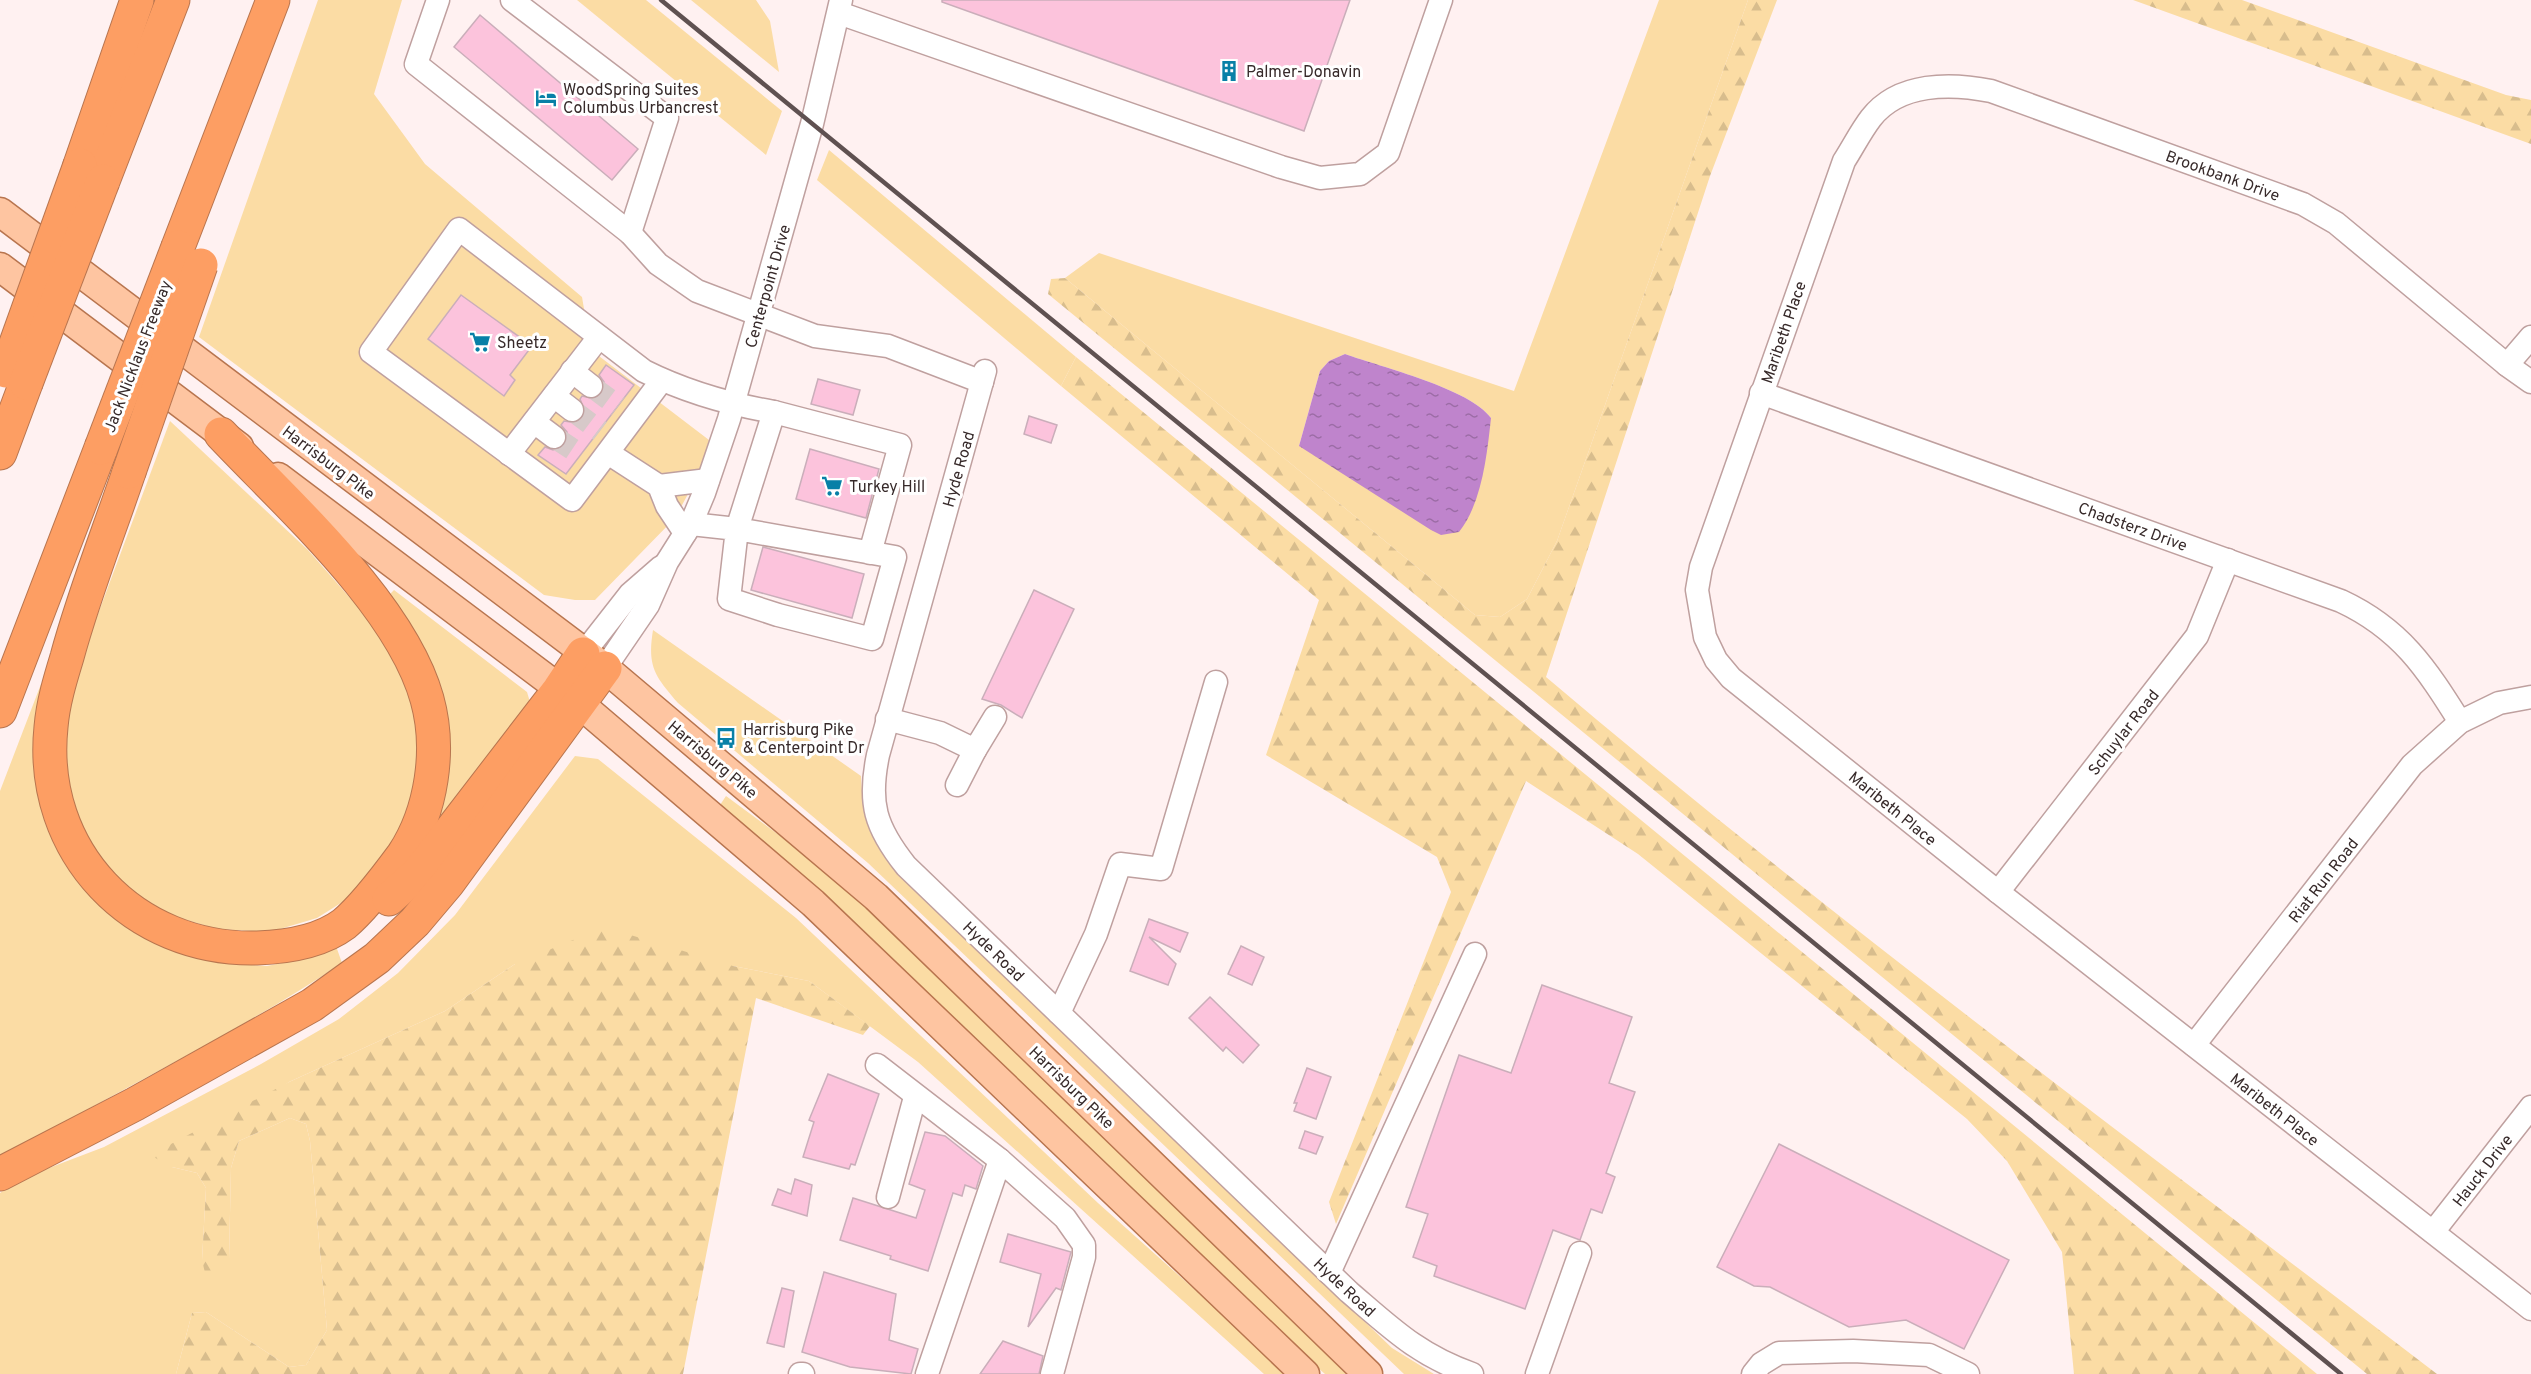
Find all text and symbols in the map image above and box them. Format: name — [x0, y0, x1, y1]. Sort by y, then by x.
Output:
building icon: Palmer-Donavin — [1217, 59, 1241, 83]
place label: Palmer-Donavin — [1246, 63, 1361, 83]
place label: WoodSpring Suites Columbus Urbancrest — [563, 81, 718, 119]
hotel icon: WoodSpring Suites Columbus Urbancrest — [534, 86, 558, 110]
street label: Brookbank Drive — [2163, 147, 2282, 207]
street label: Centerpoint Drive — [742, 222, 796, 351]
street label: Jack Nicklaus Freeway — [101, 278, 177, 436]
street label: Maribeth Place — [1758, 279, 1812, 387]
supermarket icon: Sheetz — [468, 330, 492, 354]
place label: Sheetz — [497, 334, 547, 354]
street label: Harrisburg Pike — [278, 422, 378, 505]
street label: Hyde Road — [940, 429, 980, 510]
supermarket icon: Turkey Hill — [820, 474, 844, 498]
place label: Turkey Hill — [849, 478, 925, 498]
street label: Chadsterz Drive — [2075, 499, 2190, 557]
street label: Schuylar Road — [2085, 686, 2164, 780]
street label: Harrisburg Pike — [663, 717, 761, 804]
place label: Harrisburg Pike & Centerpoint Dr — [743, 721, 864, 759]
bus stop icon: Harrisburg Pike & Centerpoint Dr — [714, 726, 738, 750]
street label: Maribeth Place — [1844, 768, 1940, 851]
street label: Riat Run Road — [2285, 835, 2364, 928]
street label: Hyde Road — [958, 918, 1028, 987]
street label: Harrisburg Pike — [1024, 1043, 1117, 1134]
street label: Maribeth Place — [2225, 1070, 2322, 1151]
street label: Hauck Drive — [2449, 1131, 2518, 1211]
street label: Hyde Road — [1308, 1255, 1379, 1322]

